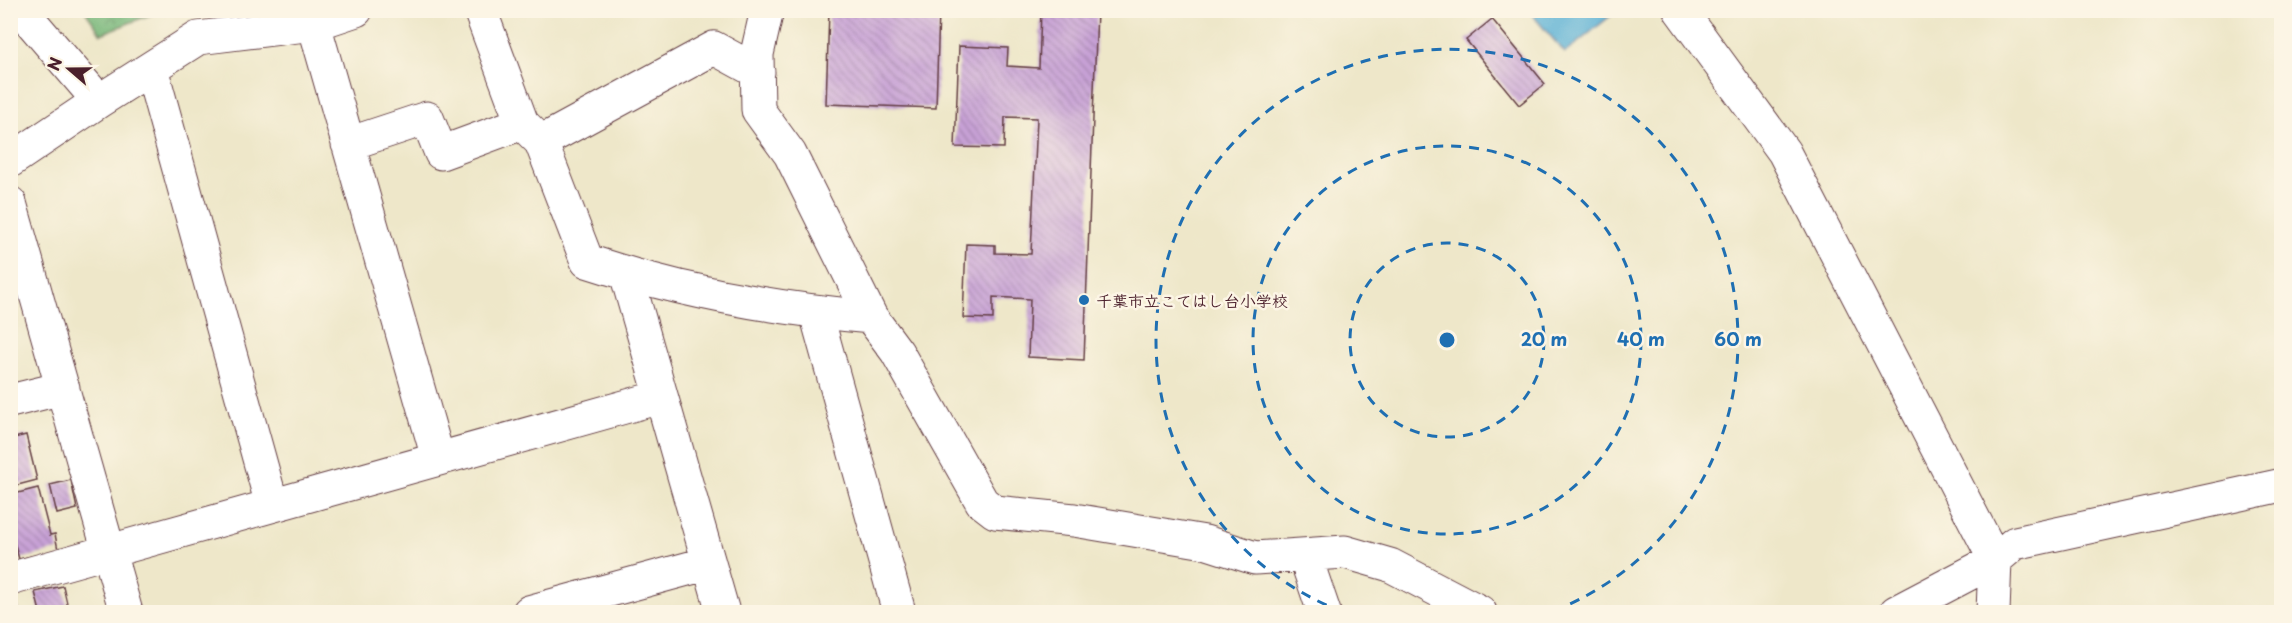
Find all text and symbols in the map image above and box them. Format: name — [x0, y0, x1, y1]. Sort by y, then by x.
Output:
north arrow — [39, 39, 99, 99]
text: N — [41, 53, 67, 74]
place label: 千葉市立こてはし台小学校 — [1096, 288, 1288, 312]
marker: 千葉市立こてはし台小学校 — [1077, 293, 1091, 307]
text: 20 m — [1521, 325, 1567, 352]
text: 40 m — [1617, 325, 1665, 352]
text: 60 m — [1714, 325, 1762, 352]
centre of rings — [1437, 330, 1457, 350]

